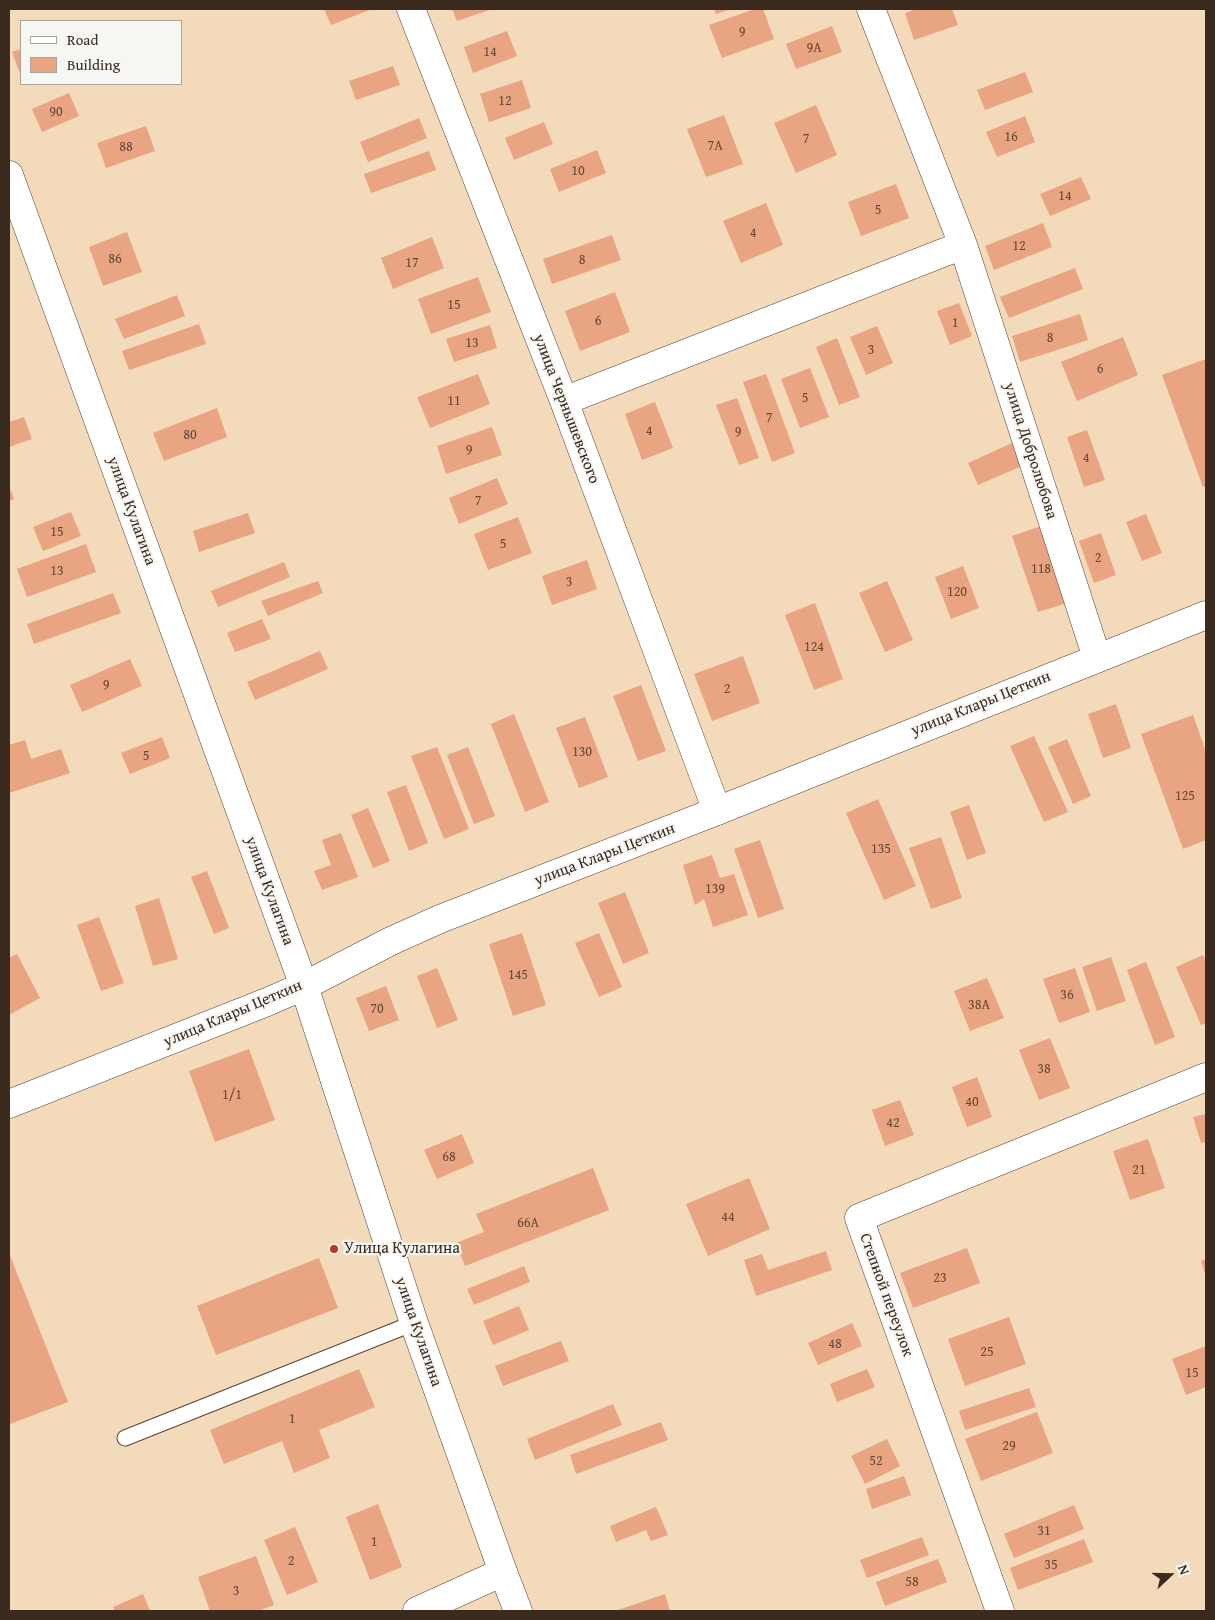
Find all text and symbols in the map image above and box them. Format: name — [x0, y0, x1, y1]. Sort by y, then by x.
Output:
legend — [20, 20, 182, 85]
house number: 9 — [739, 24, 745, 40]
text: Road — [67, 29, 98, 50]
house number: 9А — [806, 40, 822, 56]
house number: 14 — [483, 44, 497, 60]
text: Building — [67, 54, 120, 75]
house number: 12 — [498, 93, 512, 109]
house number: 90 — [49, 104, 63, 120]
house number: 16 — [1004, 129, 1018, 145]
house number: 7 — [803, 131, 809, 147]
house number: 7А — [707, 138, 723, 154]
house number: 88 — [119, 139, 133, 155]
house number: 10 — [571, 163, 585, 179]
house number: 14 — [1058, 188, 1072, 204]
house number: 5 — [875, 202, 881, 218]
house number: 4 — [750, 225, 756, 241]
house number: 12 — [1012, 238, 1026, 254]
house number: 86 — [108, 251, 122, 267]
house number: 8 — [579, 252, 585, 268]
house number: 17 — [405, 255, 419, 271]
house number: 15 — [447, 297, 461, 313]
house number: 6 — [595, 313, 601, 329]
house number: 1 — [952, 315, 958, 331]
house number: 8 — [1047, 330, 1053, 346]
street label: улица Чернышевского — [529, 331, 603, 487]
house number: 13 — [465, 335, 479, 351]
house number: 3 — [868, 342, 874, 358]
house number: 6 — [1097, 361, 1103, 377]
street label: улица Добролюбова — [999, 380, 1061, 522]
house number: 5 — [802, 390, 808, 406]
house number: 11 — [447, 393, 461, 409]
house number: 7 — [766, 410, 772, 426]
house number: 4 — [646, 423, 652, 439]
house number: 9 — [735, 424, 741, 440]
house number: 80 — [183, 427, 197, 443]
house number: 9 — [466, 442, 472, 458]
house number: 4 — [1083, 450, 1089, 466]
street label: улица Кулагина — [102, 454, 160, 568]
house number: 7 — [475, 493, 481, 509]
house number: 15 — [50, 524, 64, 540]
house number: 5 — [500, 536, 506, 552]
house number: 2 — [1095, 550, 1101, 566]
house number: 118 — [1031, 561, 1051, 577]
house number: 13 — [50, 563, 64, 579]
house number: 3 — [566, 574, 572, 590]
house number: 120 — [947, 584, 967, 600]
house number: 124 — [804, 639, 824, 655]
street label: улица Клары Цеткин — [908, 667, 1054, 741]
house number: 9 — [103, 677, 109, 693]
house number: 2 — [724, 681, 730, 697]
house number: 130 — [572, 744, 592, 760]
house number: 5 — [143, 748, 149, 764]
house number: 125 — [1175, 788, 1195, 804]
street label: улица Клары Цеткин — [532, 819, 678, 891]
street label: улица Кулагина — [240, 834, 298, 948]
house number: 135 — [871, 841, 891, 857]
house number: 139 — [705, 881, 725, 897]
house number: 145 — [508, 967, 528, 983]
street label: улица Клары Цеткин — [161, 976, 305, 1052]
house number: 36 — [1060, 987, 1074, 1003]
house number: 38А — [968, 997, 990, 1013]
house number: 70 — [370, 1001, 384, 1017]
house number: 38 — [1037, 1061, 1051, 1077]
house number: 1/1 — [222, 1087, 242, 1103]
house number: 40 — [965, 1094, 979, 1110]
house number: 42 — [886, 1115, 900, 1131]
house number: 68 — [442, 1149, 456, 1165]
house number: 21 — [1132, 1162, 1146, 1178]
house number: 44 — [721, 1209, 735, 1225]
house number: 66А — [517, 1215, 539, 1231]
street label: Степной переулок — [855, 1231, 917, 1359]
place label: Улица Кулагина — [344, 1239, 460, 1259]
marker: Улица Кулагина — [328, 1243, 340, 1255]
house number: 23 — [933, 1270, 947, 1286]
street label: улица Кулагина — [390, 1275, 446, 1389]
house number: 48 — [828, 1336, 842, 1352]
house number: 25 — [980, 1344, 994, 1360]
house number: 15 — [1185, 1365, 1199, 1381]
house number: 1 — [289, 1411, 295, 1427]
house number: 29 — [1002, 1438, 1016, 1454]
house number: 52 — [869, 1453, 883, 1469]
house number: 31 — [1037, 1523, 1051, 1539]
house number: 1 — [371, 1534, 377, 1550]
north arrow — [1145, 1550, 1195, 1600]
house number: 2 — [288, 1553, 294, 1569]
house number: 35 — [1044, 1557, 1058, 1573]
text: N — [1173, 1562, 1195, 1578]
house number: 58 — [905, 1574, 919, 1590]
house number: 3 — [233, 1583, 239, 1599]

